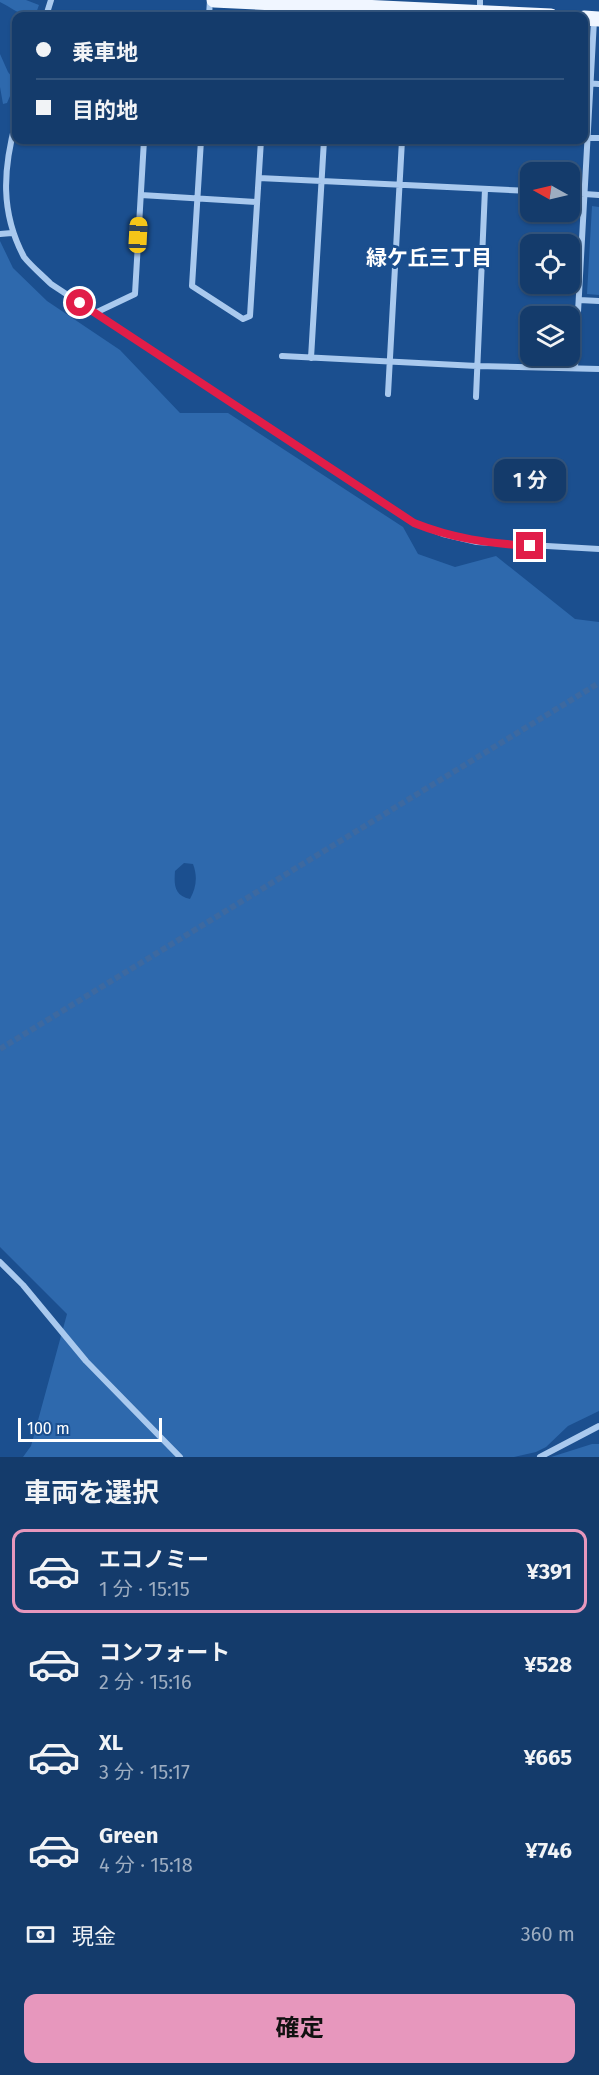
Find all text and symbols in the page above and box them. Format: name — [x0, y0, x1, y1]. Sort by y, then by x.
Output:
text: 乗車地 — [72, 39, 138, 66]
text: 目的地 — [72, 97, 138, 124]
north arrow — [520, 162, 580, 222]
map controls — [520, 162, 580, 366]
car — [128, 217, 148, 253]
button: locate — [520, 234, 580, 294]
district label: 緑ケ丘三丁目 — [366, 245, 492, 271]
route start — [66, 289, 93, 316]
button: layers — [520, 306, 580, 366]
callout: 1 分 — [494, 459, 566, 501]
text: 1 分 — [513, 468, 547, 492]
route end — [516, 532, 543, 559]
scale bar — [18, 1415, 162, 1442]
text: 100 m — [27, 1419, 70, 1438]
text: 車両を選択 — [24, 1477, 159, 1509]
icon: car — [27, 1544, 81, 1598]
text: エコノミー — [99, 1546, 209, 1573]
text: ¥391 — [527, 1558, 572, 1585]
text: 1 分 · 15:15 — [99, 1577, 190, 1601]
icon: car — [27, 1637, 81, 1691]
text: コンフォート — [99, 1639, 230, 1666]
text: ¥528 — [524, 1651, 572, 1678]
text: 2 分 · 15:16 — [99, 1670, 192, 1694]
text: XL — [99, 1729, 123, 1756]
icon: car — [27, 1730, 81, 1784]
text: ¥665 — [524, 1744, 572, 1771]
text: 3 分 · 15:17 — [99, 1760, 190, 1784]
text: Green — [99, 1822, 158, 1849]
icon: car — [27, 1823, 81, 1877]
text: ¥746 — [525, 1837, 572, 1864]
text: 4 分 · 15:18 — [99, 1853, 193, 1877]
icon: cash — [24, 1918, 57, 1951]
text: 360 m — [521, 1922, 575, 1946]
text: 現金 — [72, 1923, 116, 1950]
button: 確定 — [24, 1994, 575, 2063]

